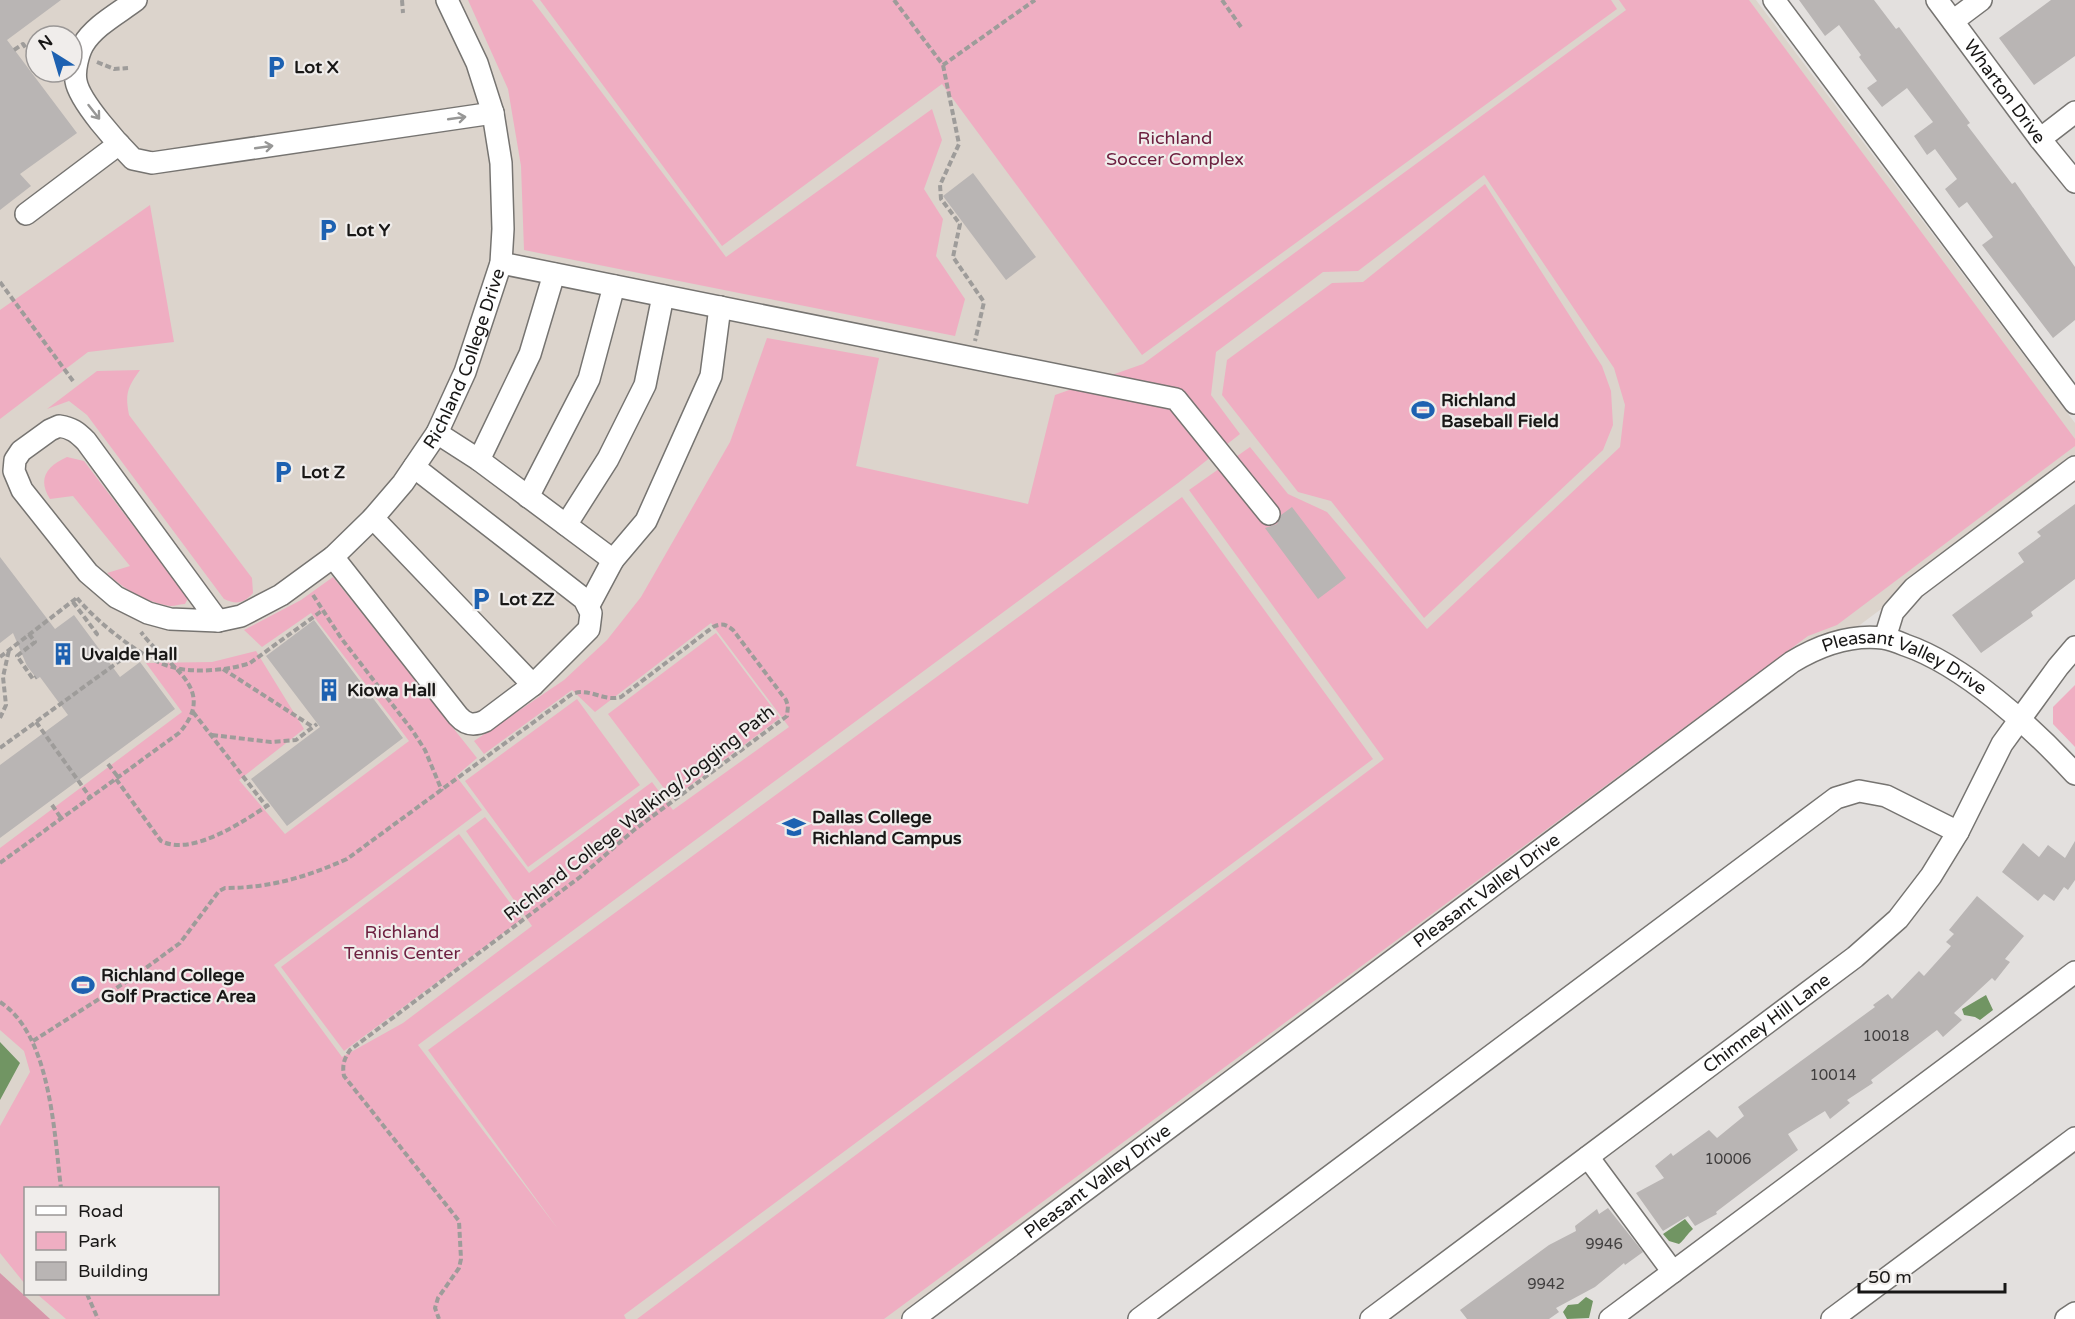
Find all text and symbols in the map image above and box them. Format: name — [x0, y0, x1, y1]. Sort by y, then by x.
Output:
north arrow — [24, 24, 84, 84]
text: N — [34, 31, 57, 55]
street label: Wharton Drive — [1959, 35, 2051, 148]
parking icon: Lot X — [263, 54, 289, 80]
place label: Lot X — [294, 56, 339, 78]
one-way arrow — [87, 103, 100, 119]
one-way arrow — [447, 113, 467, 124]
park label: Richland Soccer Complex — [1106, 127, 1244, 170]
one-way arrow — [254, 141, 274, 152]
parking icon: Lot Y — [315, 217, 341, 243]
place label: Lot Y — [346, 219, 391, 241]
street label: Richland College Drive — [418, 265, 509, 453]
place label: Richland Baseball Field — [1441, 389, 1559, 432]
sports icon: Richland Baseball Field — [1410, 397, 1436, 423]
parking icon: Lot Z — [270, 459, 296, 485]
place label: Lot Z — [301, 461, 346, 483]
parking icon: Lot ZZ — [468, 586, 494, 612]
place label: Lot ZZ — [499, 588, 555, 610]
street label: Pleasant Valley Drive — [1819, 626, 1991, 699]
building icon: Uvalde Hall — [50, 641, 76, 667]
place label: Uvalde Hall — [81, 643, 177, 665]
building icon: Kiowa Hall — [316, 677, 342, 703]
place label: Kiowa Hall — [347, 679, 436, 701]
street label: Richland College Walking/Jogging Path — [499, 700, 779, 926]
place label: Dallas College Richland Campus — [812, 806, 962, 849]
school or university icon: Dallas College Richland Campus — [781, 814, 807, 840]
street label: Pleasant Valley Drive — [1409, 828, 1564, 952]
park label: Richland Tennis Center — [344, 921, 460, 964]
place label: Richland College Golf Practice Area — [101, 964, 256, 1007]
street label: Chimney Hill Lane — [1699, 968, 1835, 1078]
sports icon: Richland College Golf Practice Area — [70, 972, 96, 998]
house number: 10018 — [1862, 1027, 1910, 1045]
house number: 10014 — [1809, 1066, 1857, 1084]
street label: Pleasant Valley Drive — [1020, 1119, 1175, 1243]
house number: 10006 — [1704, 1150, 1752, 1168]
legend — [24, 1187, 219, 1295]
text: Road — [78, 1200, 123, 1222]
text: Park — [78, 1230, 117, 1252]
house number: 9946 — [1585, 1235, 1623, 1253]
scale bar — [1859, 1256, 2004, 1294]
text: Building — [78, 1260, 148, 1282]
text: 50 m — [1868, 1266, 1912, 1288]
house number: 9942 — [1527, 1275, 1565, 1293]

